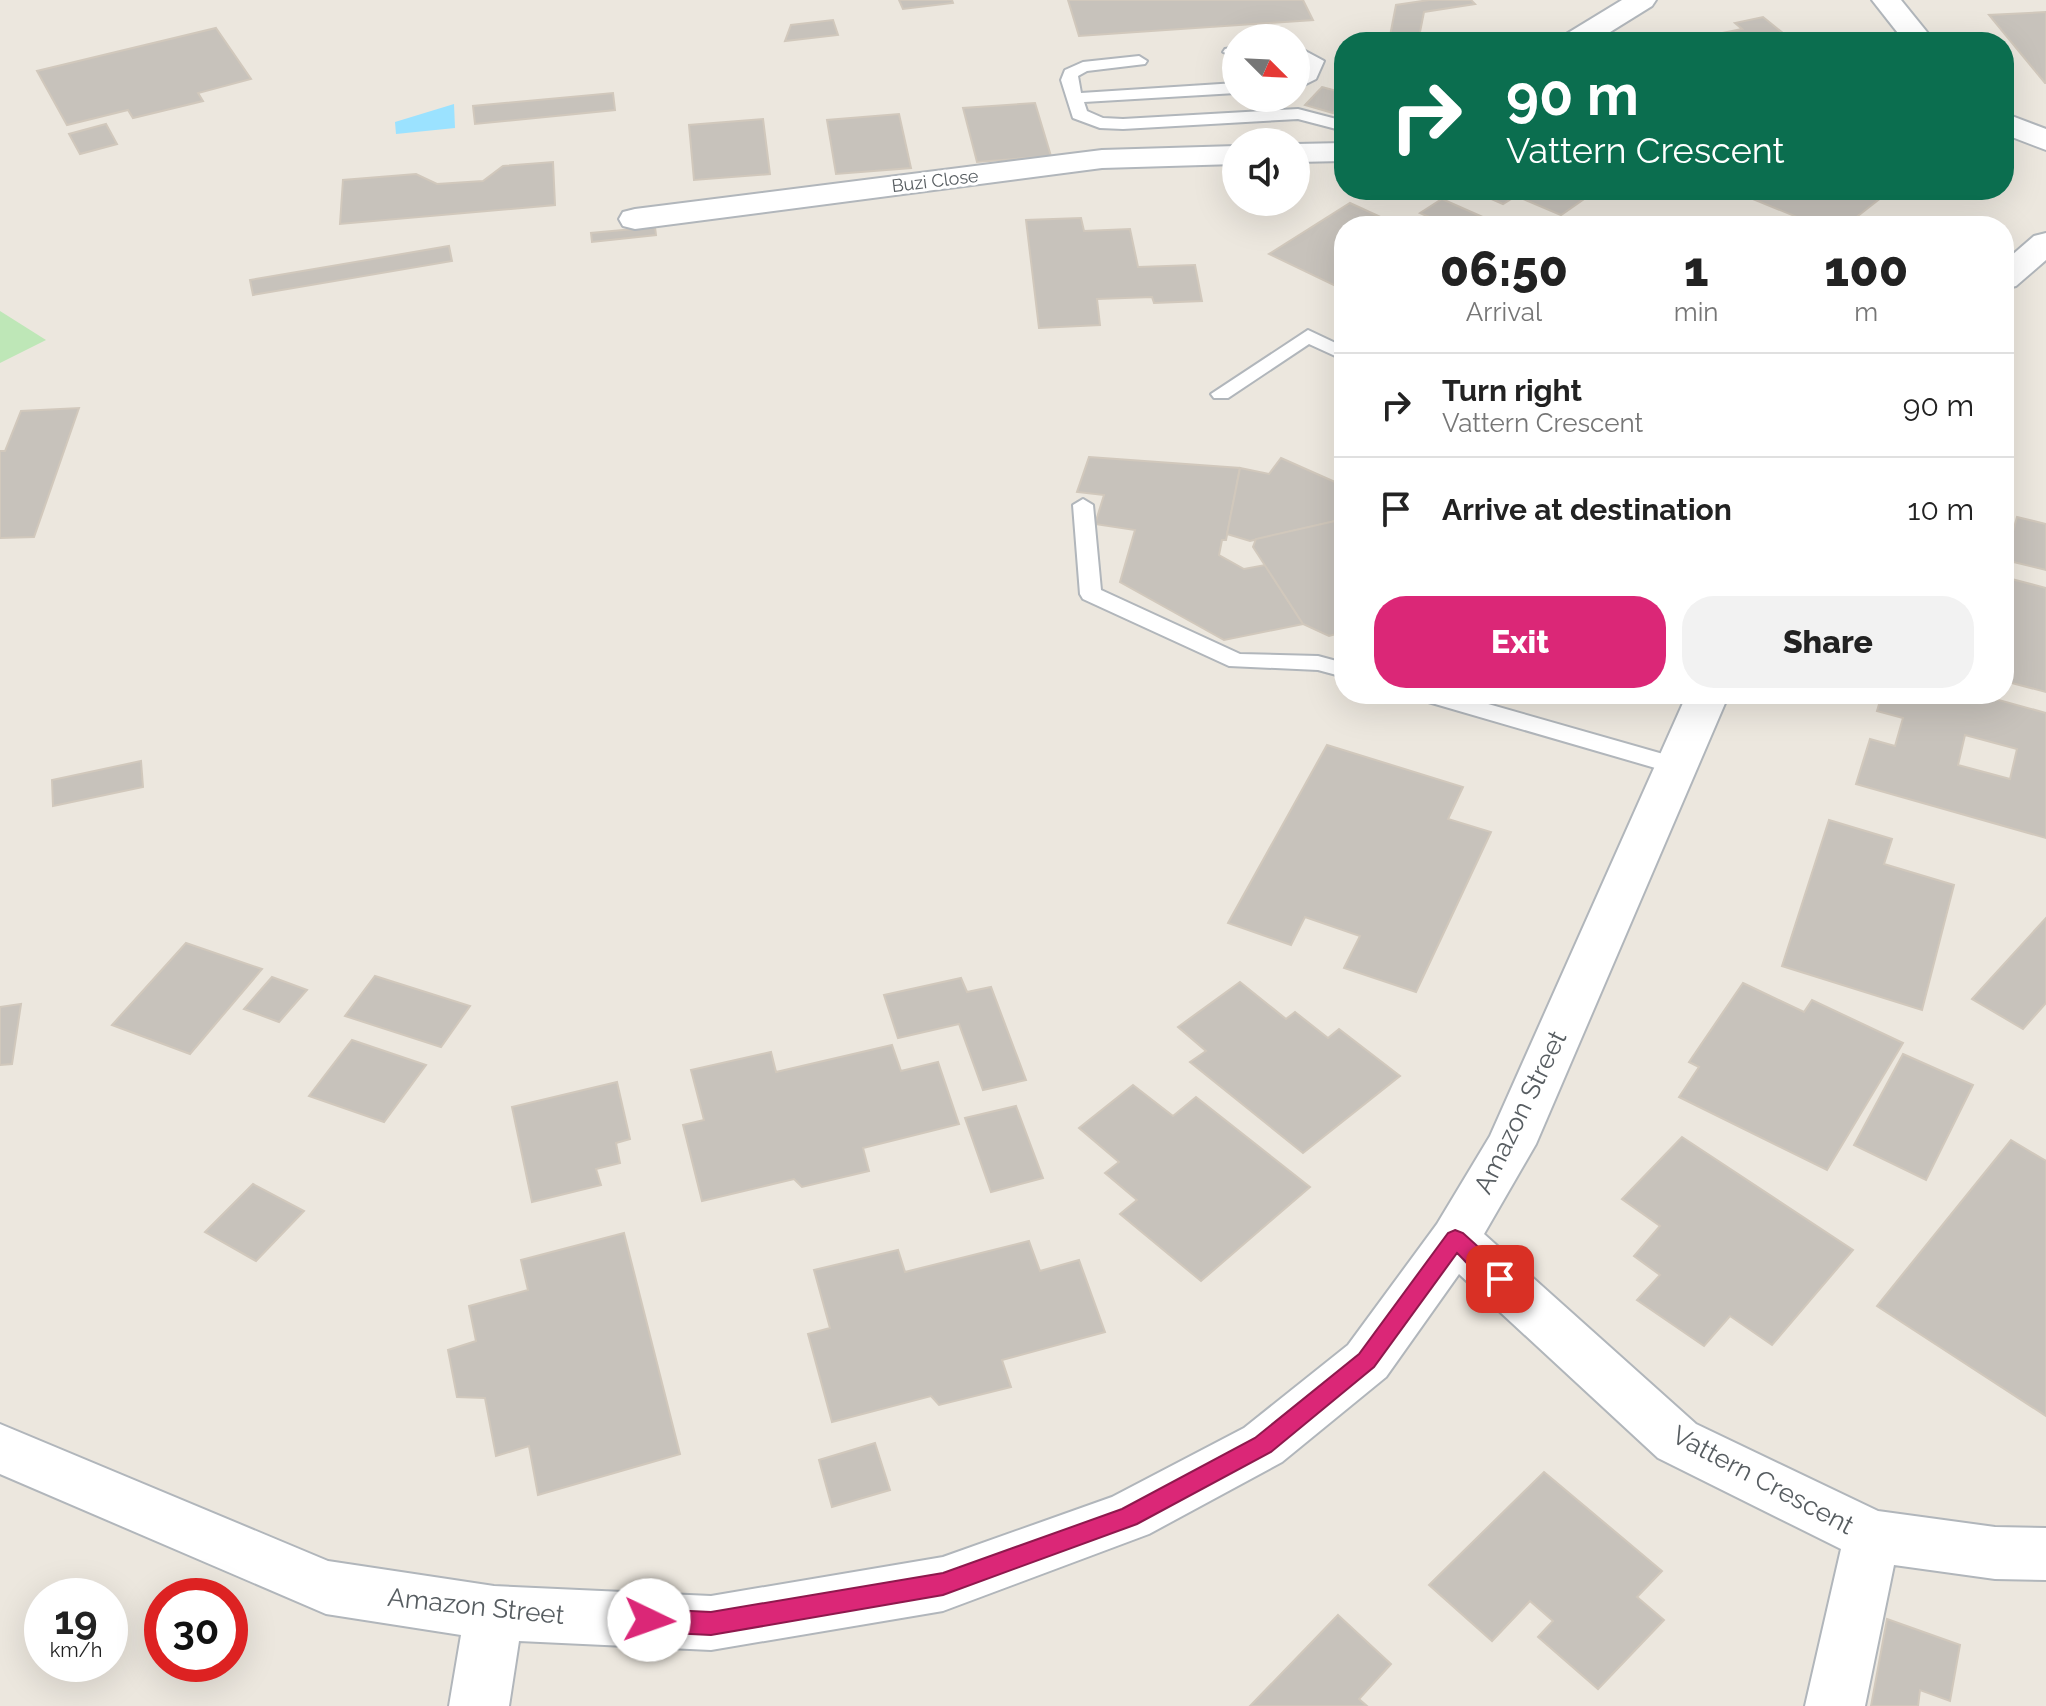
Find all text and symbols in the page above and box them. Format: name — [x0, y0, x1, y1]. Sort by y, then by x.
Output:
north arrow — [1222, 24, 1310, 112]
map controls — [1222, 24, 1310, 216]
text: 90 m — [1506, 62, 1639, 128]
icon: right — [1374, 64, 1478, 168]
button: sound — [1222, 128, 1310, 216]
text: Vattern Crescent — [1506, 129, 1785, 171]
street label: Buzi Close — [890, 165, 980, 196]
text: 06:50 — [1440, 241, 1568, 297]
text: 1 — [1684, 241, 1709, 297]
text: 100 — [1824, 241, 1908, 297]
text: Arrival — [1466, 297, 1542, 327]
text: min — [1674, 297, 1719, 327]
text: m — [1854, 297, 1878, 327]
text: Turn right — [1442, 373, 1582, 408]
icon: right — [1374, 383, 1418, 427]
text: 90 m — [1903, 388, 1974, 423]
text: Vattern Crescent — [1442, 408, 1643, 438]
icon: arrive — [1374, 487, 1418, 531]
text: Arrive at destination — [1442, 492, 1732, 527]
text: 10 m — [1908, 492, 1974, 527]
button: Exit — [1374, 596, 1666, 688]
button: Share — [1682, 596, 1974, 688]
street label: Amazon Street — [1468, 1025, 1573, 1198]
pin — [1466, 1245, 1534, 1313]
icon: arrive — [1478, 1257, 1522, 1301]
street label: Vattern Crescent — [1667, 1420, 1859, 1541]
speed limit sign: 30 — [144, 1578, 248, 1682]
position arrow — [607, 1578, 691, 1662]
street label: Amazon Street — [386, 1582, 566, 1630]
text: 19 — [54, 1596, 98, 1643]
text: km/h — [50, 1638, 102, 1662]

